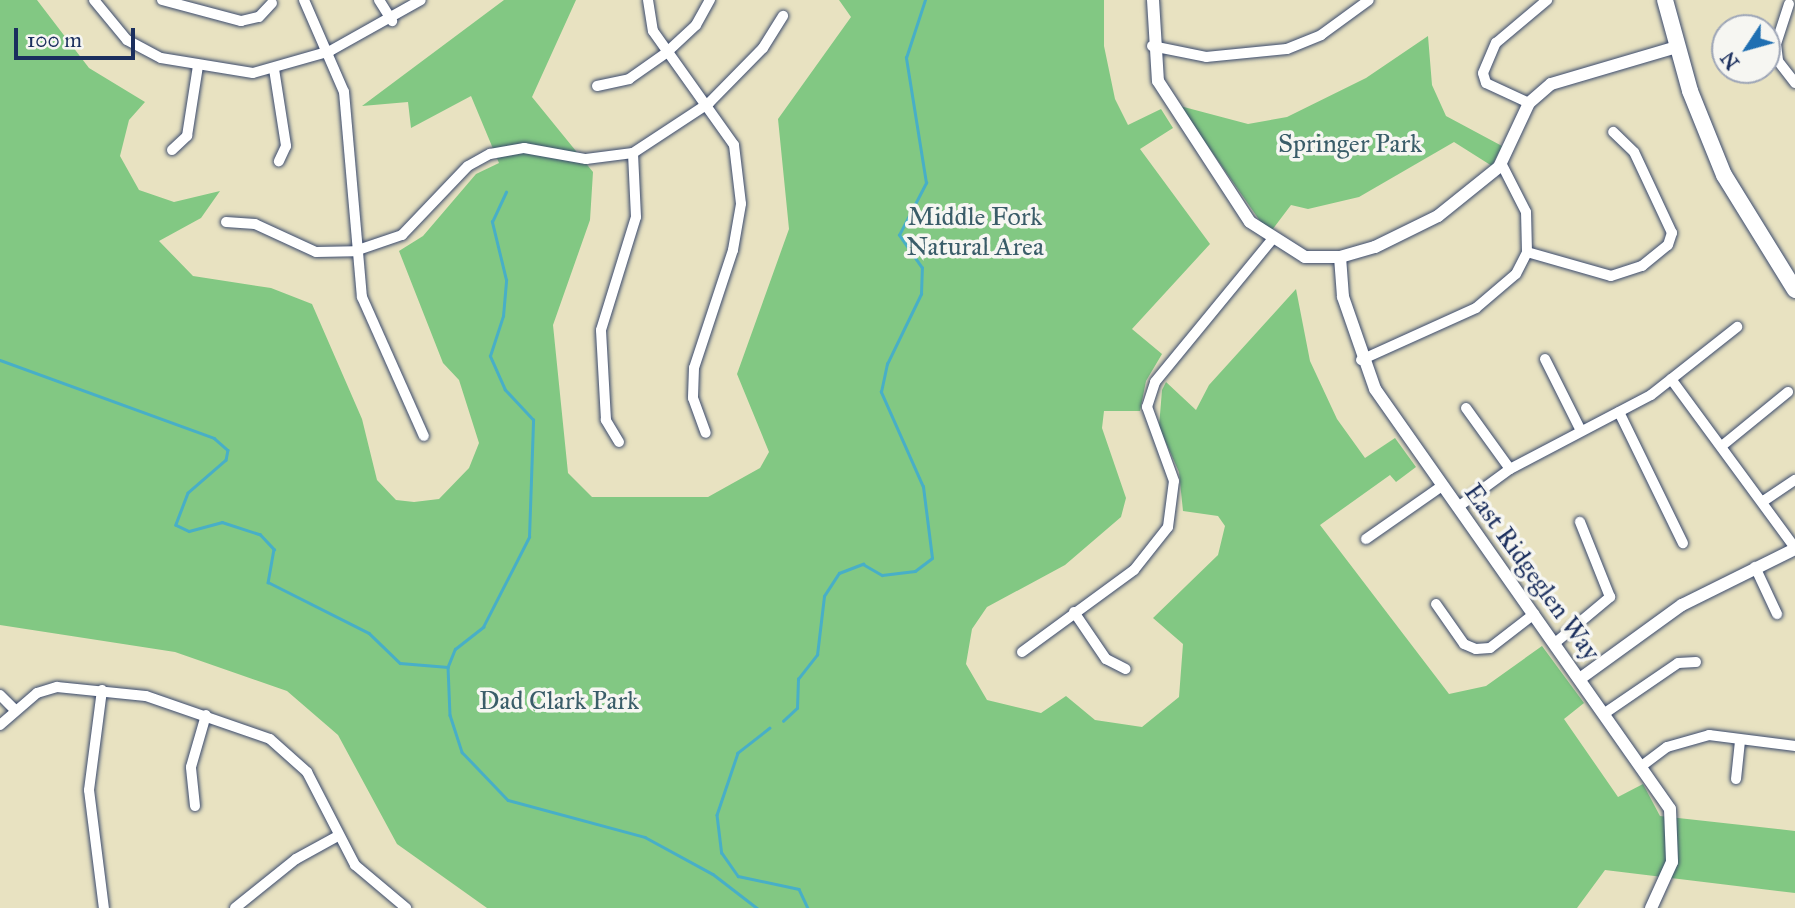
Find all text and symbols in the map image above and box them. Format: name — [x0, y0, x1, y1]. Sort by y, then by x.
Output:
scale bar — [18, 14, 138, 58]
north arrow — [1711, 14, 1781, 84]
text: 100 m — [27, 27, 82, 53]
text: N — [1716, 47, 1744, 74]
park label: Springer Park — [1278, 128, 1422, 160]
park label: Middle Fork Natural Area — [906, 201, 1044, 262]
street label: East Ridgeglen Way — [1457, 477, 1607, 667]
park label: Dad Clark Park — [479, 685, 639, 717]

